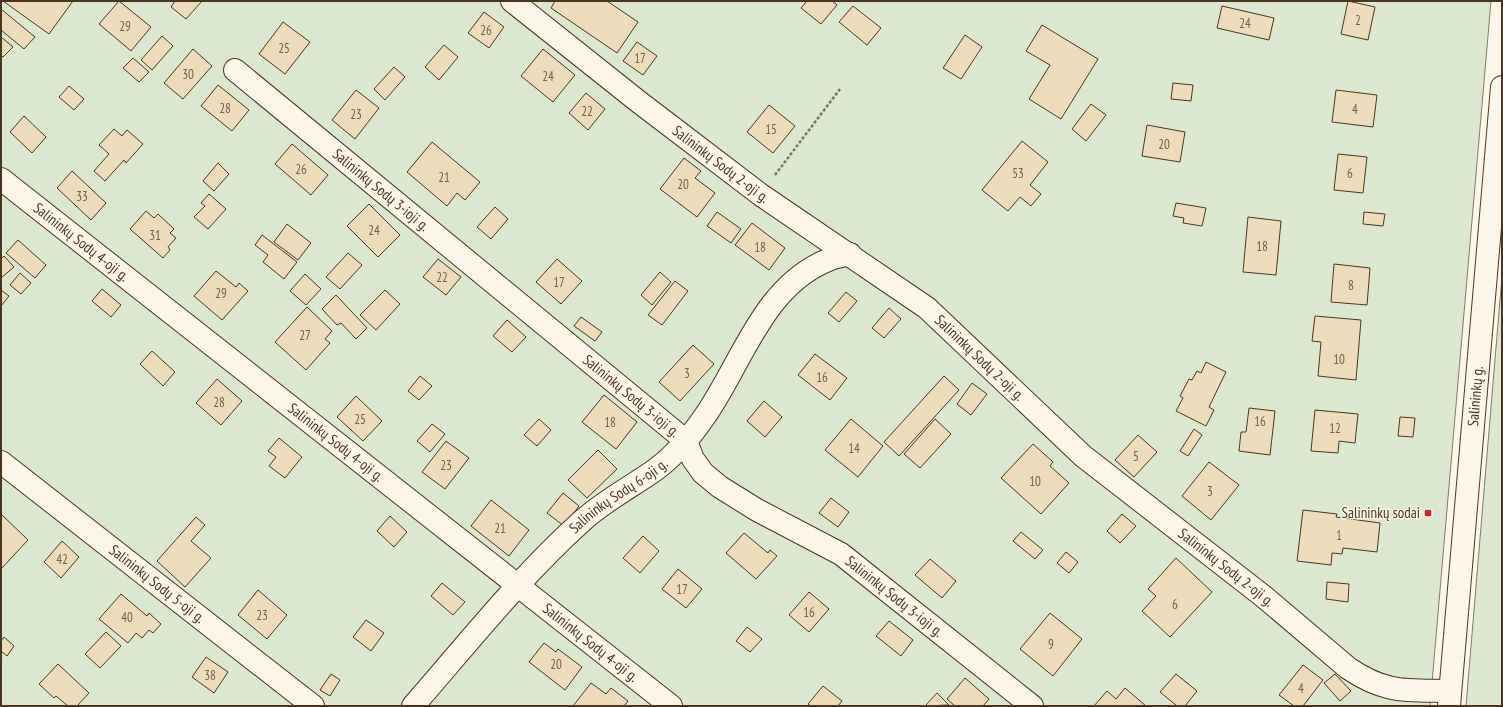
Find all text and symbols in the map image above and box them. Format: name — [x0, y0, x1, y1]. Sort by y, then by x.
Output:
house number: 2 — [1355, 12, 1361, 29]
house number: 24 — [1239, 15, 1251, 32]
house number: 29 — [119, 18, 131, 35]
house number: 26 — [480, 22, 492, 39]
house number: 25 — [278, 40, 290, 57]
house number: 17 — [634, 50, 646, 67]
house number: 30 — [182, 66, 194, 83]
house number: 24 — [542, 68, 554, 85]
house number: 28 — [219, 100, 231, 117]
house number: 4 — [1352, 101, 1358, 118]
house number: 22 — [581, 103, 593, 120]
house number: 23 — [350, 106, 362, 123]
street label: Salininkų Sodų 2-oji g. — [669, 121, 773, 207]
house number: 15 — [765, 121, 777, 138]
house number: 20 — [1158, 136, 1170, 153]
street label: Salininkų Sodų 3-ioji g. — [329, 144, 434, 235]
house number: 26 — [295, 161, 307, 178]
house number: 53 — [1012, 165, 1024, 182]
house number: 6 — [1347, 165, 1353, 182]
house number: 21 — [438, 169, 450, 186]
house number: 20 — [677, 176, 689, 193]
house number: 33 — [76, 188, 88, 205]
street label: Salininkų Sodų 4-oji g. — [30, 198, 133, 285]
house number: 24 — [368, 222, 380, 239]
house number: 31 — [149, 227, 161, 244]
house number: 18 — [1256, 238, 1268, 255]
house number: 18 — [754, 239, 766, 256]
house number: 22 — [436, 269, 448, 286]
house number: 17 — [553, 274, 565, 291]
house number: 8 — [1348, 277, 1354, 294]
house number: 29 — [215, 285, 227, 302]
street label: Salininkų Sodų 2-oji g. — [931, 310, 1029, 405]
house number: 27 — [299, 327, 311, 344]
street label: Salininkų Sodų 3-ioji g. — [579, 350, 684, 441]
house number: 10 — [1333, 351, 1345, 368]
house number: 3 — [684, 365, 690, 382]
street label: Salininkų g. — [1463, 365, 1487, 427]
house number: 16 — [816, 369, 828, 386]
house number: 28 — [213, 394, 225, 411]
street label: Salininkų Sodų 4-oji g. — [284, 398, 388, 486]
house number: 25 — [354, 411, 366, 428]
house number: 16 — [1254, 413, 1266, 430]
house number: 18 — [604, 414, 616, 431]
house number: 12 — [1329, 420, 1341, 437]
house number: 14 — [848, 440, 860, 457]
house number: 5 — [1133, 448, 1139, 465]
street label: Salininkų Sodų 6-oji g. — [565, 454, 672, 537]
house number: 23 — [440, 457, 452, 474]
house number: 10 — [1029, 473, 1041, 490]
house number: 3 — [1207, 483, 1213, 500]
place label: Salininkų sodai — [1342, 503, 1420, 522]
marker: Salininkų sodai — [1423, 508, 1433, 518]
house number: 21 — [494, 520, 506, 537]
street label: Salininkų Sodų 2-oji g. — [1175, 524, 1279, 611]
house number: 1 — [1336, 527, 1342, 544]
street label: Salininkų Sodų 5-oji g. — [105, 540, 209, 627]
house number: 42 — [56, 551, 68, 568]
street label: Salininkų Sodų 3-ioji g. — [842, 551, 948, 641]
house number: 17 — [676, 581, 688, 598]
house number: 6 — [1172, 596, 1178, 613]
street label: Salininkų Sodų 4-oji g. — [539, 599, 643, 686]
house number: 16 — [803, 604, 815, 621]
house number: 23 — [256, 607, 268, 624]
house number: 40 — [121, 609, 133, 626]
house number: 9 — [1048, 636, 1054, 653]
house number: 20 — [550, 656, 562, 673]
house number: 38 — [204, 667, 216, 684]
house number: 4 — [1298, 680, 1304, 697]

